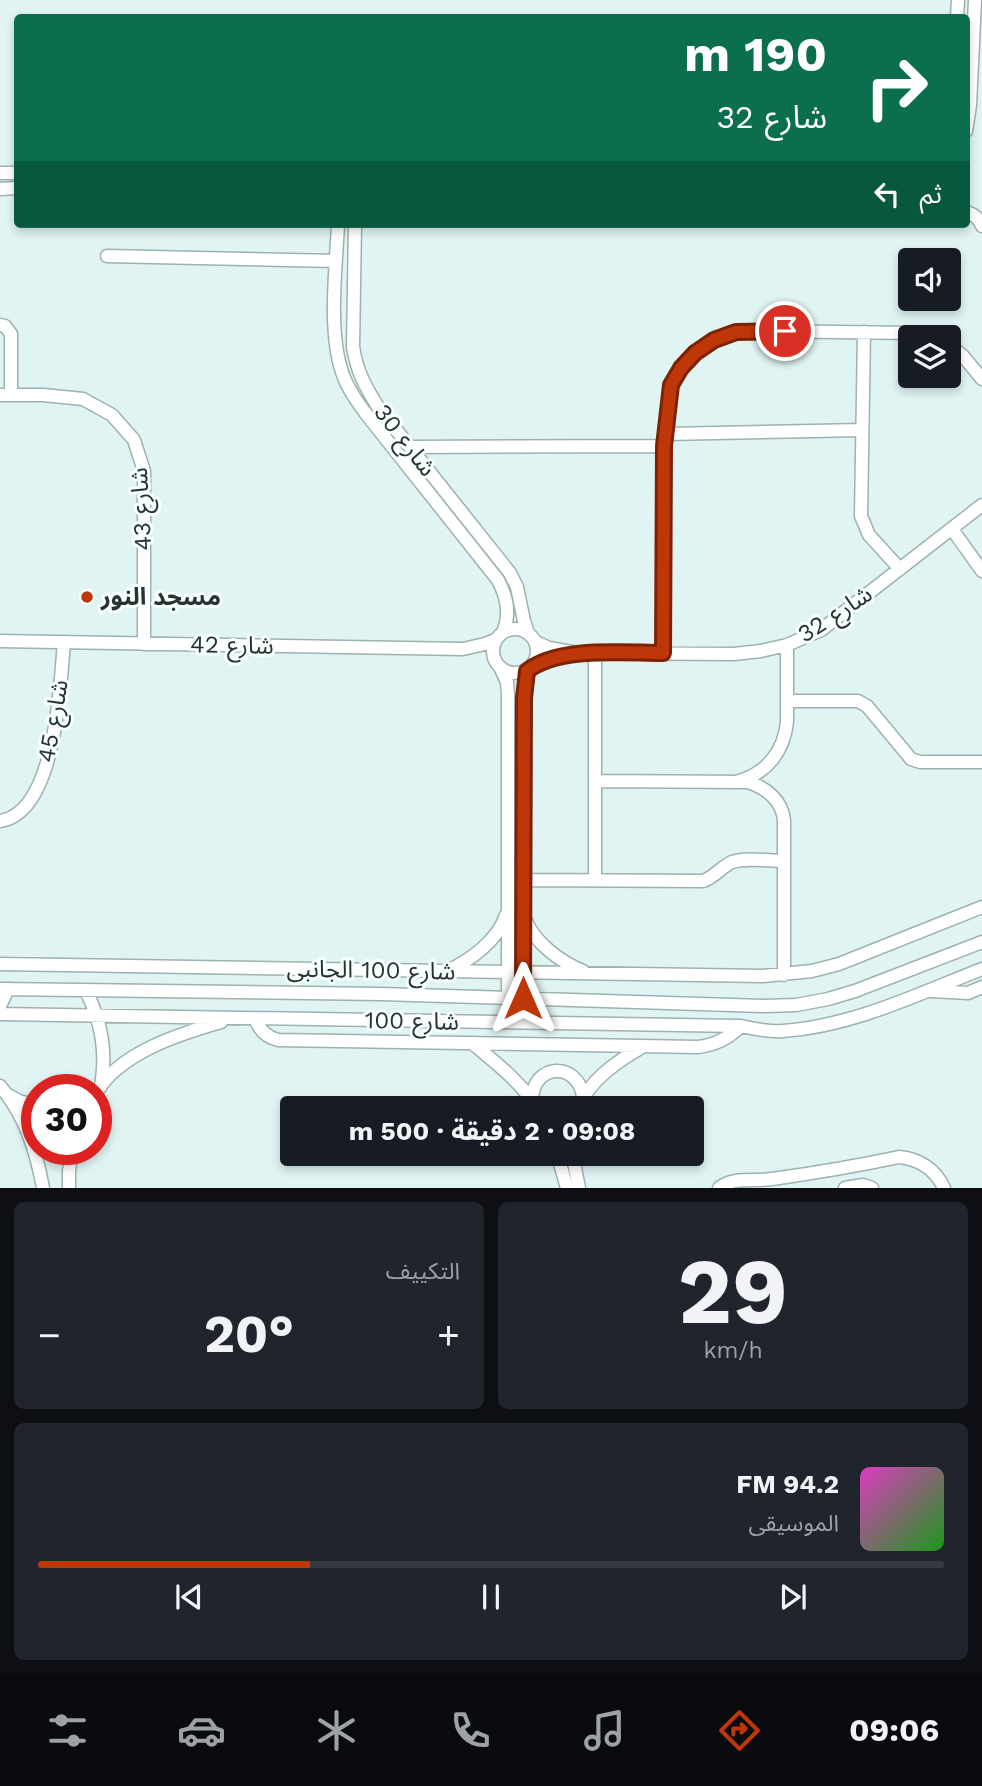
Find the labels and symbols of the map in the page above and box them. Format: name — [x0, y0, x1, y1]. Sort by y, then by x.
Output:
pin — [755, 301, 815, 361]
street label: شارع 30 — [366, 398, 442, 484]
street label: شارع 43 — [125, 466, 160, 551]
street label: شارع 32 — [793, 580, 879, 651]
place label: مسجد النور — [100, 583, 221, 611]
marker: مسجد النور — [79, 589, 95, 605]
street label: شارع 42 — [190, 630, 274, 663]
street label: شارع 45 — [32, 677, 77, 765]
street label: شارع 100 الجانبى — [286, 955, 456, 988]
position arrow — [486, 961, 560, 1035]
street label: شارع 100 — [365, 1006, 459, 1039]
speed limit sign: 30 — [21, 1074, 112, 1165]

